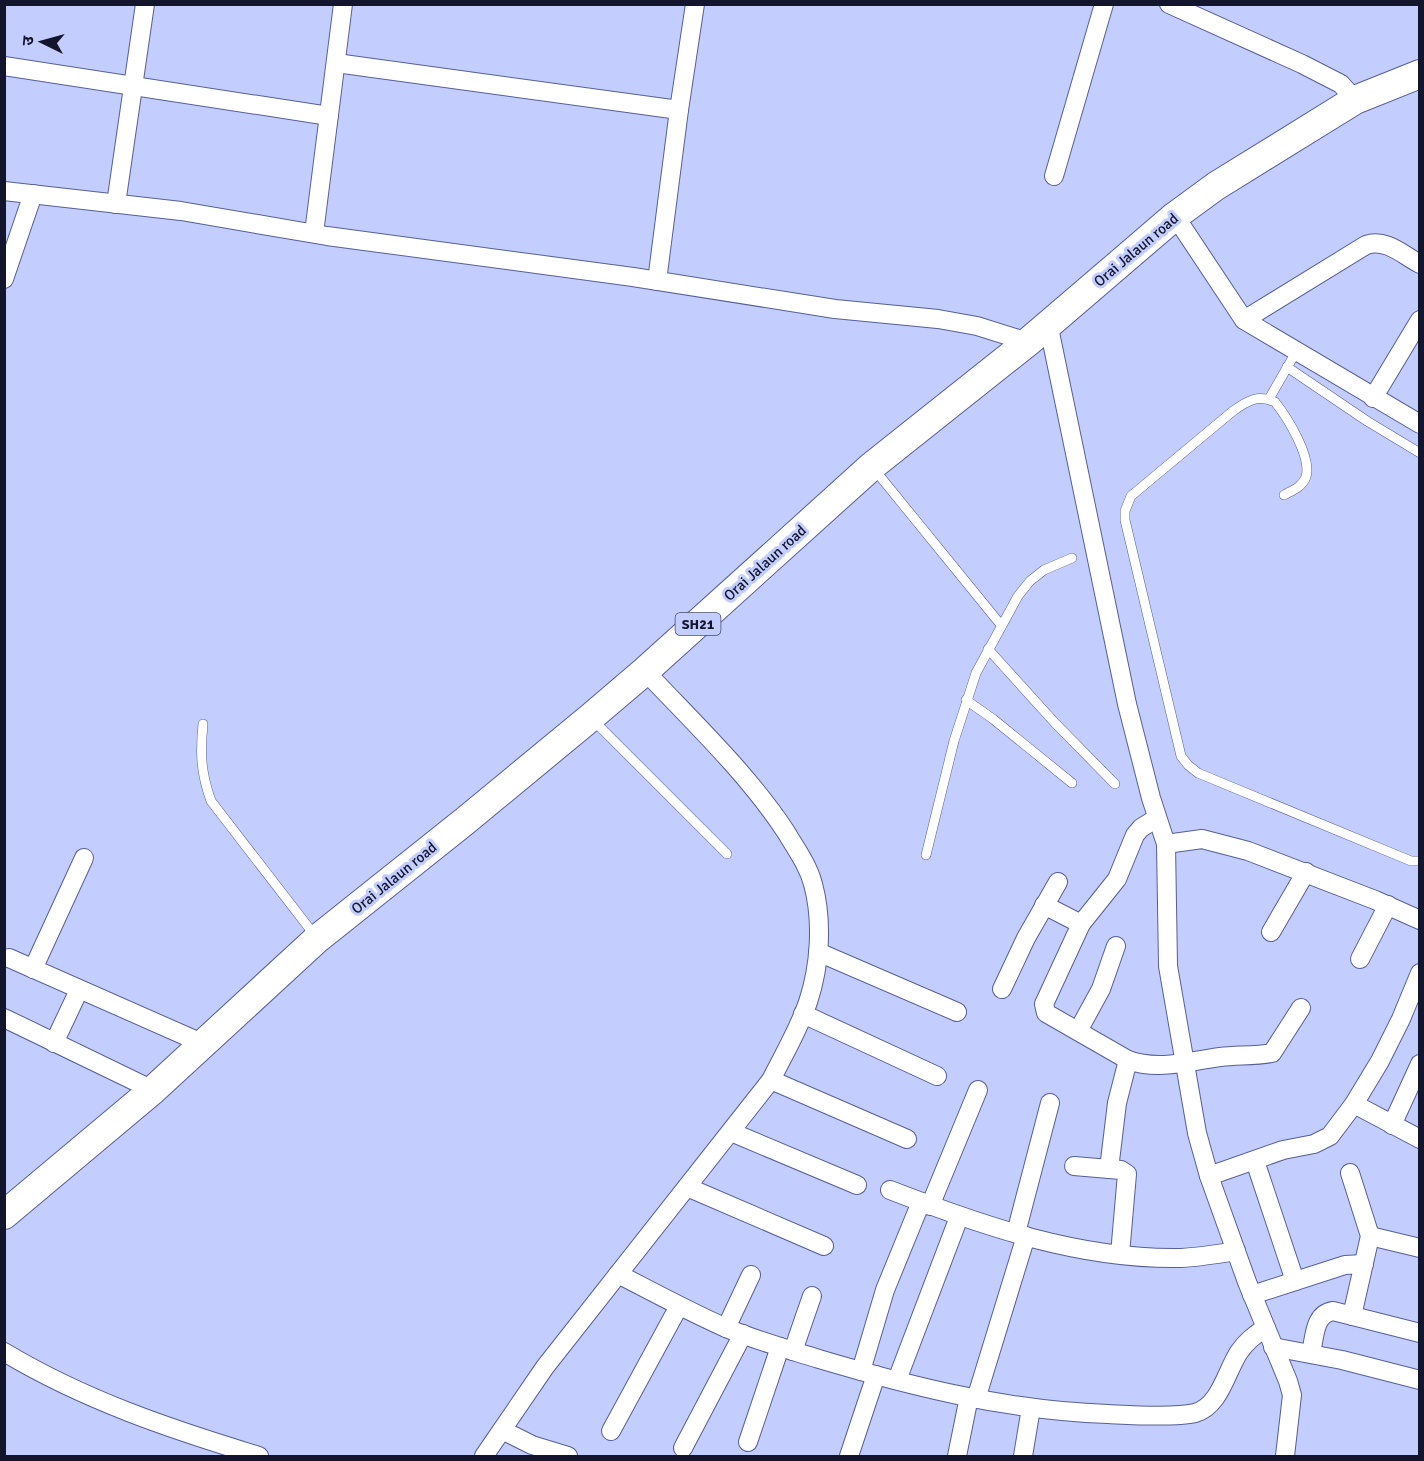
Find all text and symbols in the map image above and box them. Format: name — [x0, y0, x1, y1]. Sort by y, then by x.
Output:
north arrow — [12, 12, 72, 72]
text: उ — [18, 35, 38, 46]
street label: Orai Jalaun road — [1090, 210, 1182, 290]
street label: Orai Jalaun road — [720, 521, 810, 605]
road number: SH21 — [676, 613, 720, 635]
street label: Orai Jalaun road — [348, 838, 440, 918]

